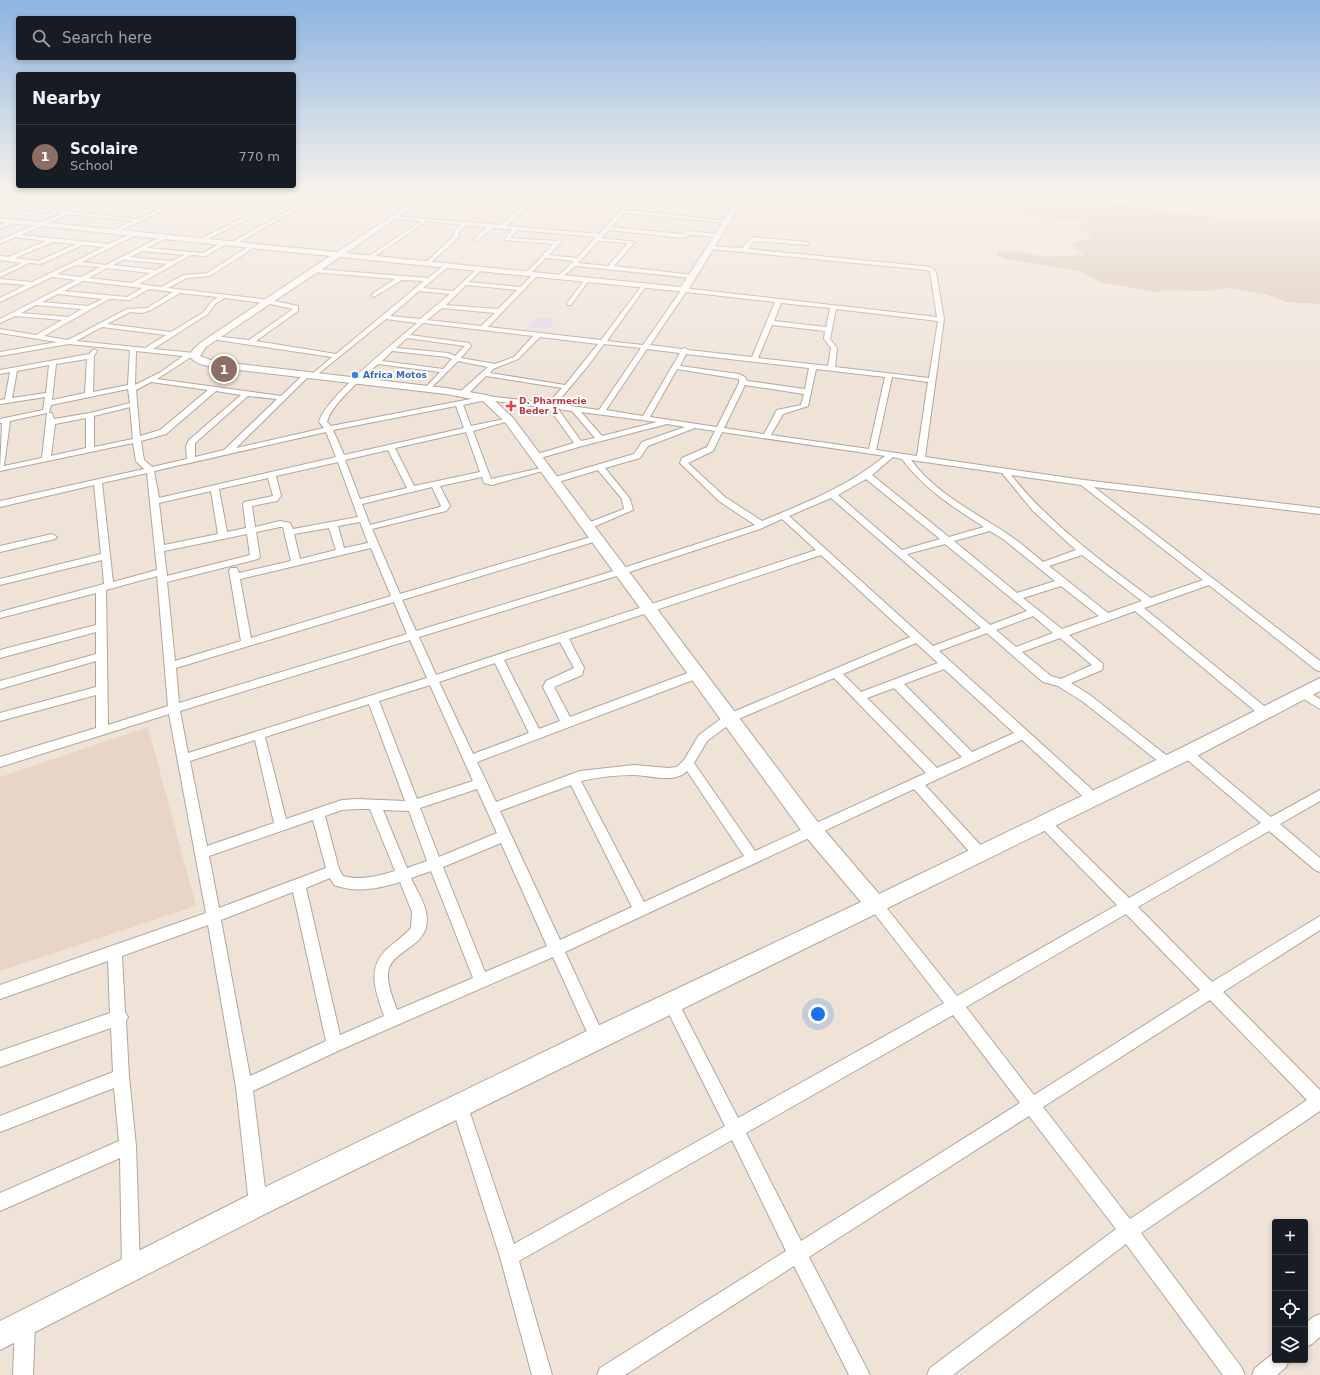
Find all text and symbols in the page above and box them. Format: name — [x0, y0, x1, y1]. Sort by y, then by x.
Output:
search box — [16, 16, 296, 60]
icon: search — [30, 27, 52, 49]
text: Search here — [62, 29, 152, 47]
text: Nearby — [32, 88, 101, 108]
text: Scolaire — [70, 140, 138, 158]
text: 1 — [40, 149, 50, 164]
text: 770 m — [238, 149, 280, 164]
text: School — [70, 158, 113, 173]
pin: 1 — [211, 354, 237, 384]
marker: Africa Motos — [350, 370, 360, 380]
place label: Africa Motos — [363, 370, 427, 380]
place label: D. Pharmecie Beder 1 — [519, 396, 587, 416]
marker: D. Pharmecie Beder 1 — [506, 401, 516, 411]
your location — [808, 1004, 828, 1024]
map controls — [1272, 1219, 1308, 1363]
button: + — [1272, 1219, 1308, 1255]
button: − — [1272, 1255, 1308, 1291]
button: locate — [1272, 1291, 1308, 1327]
button: layers — [1272, 1327, 1308, 1363]

